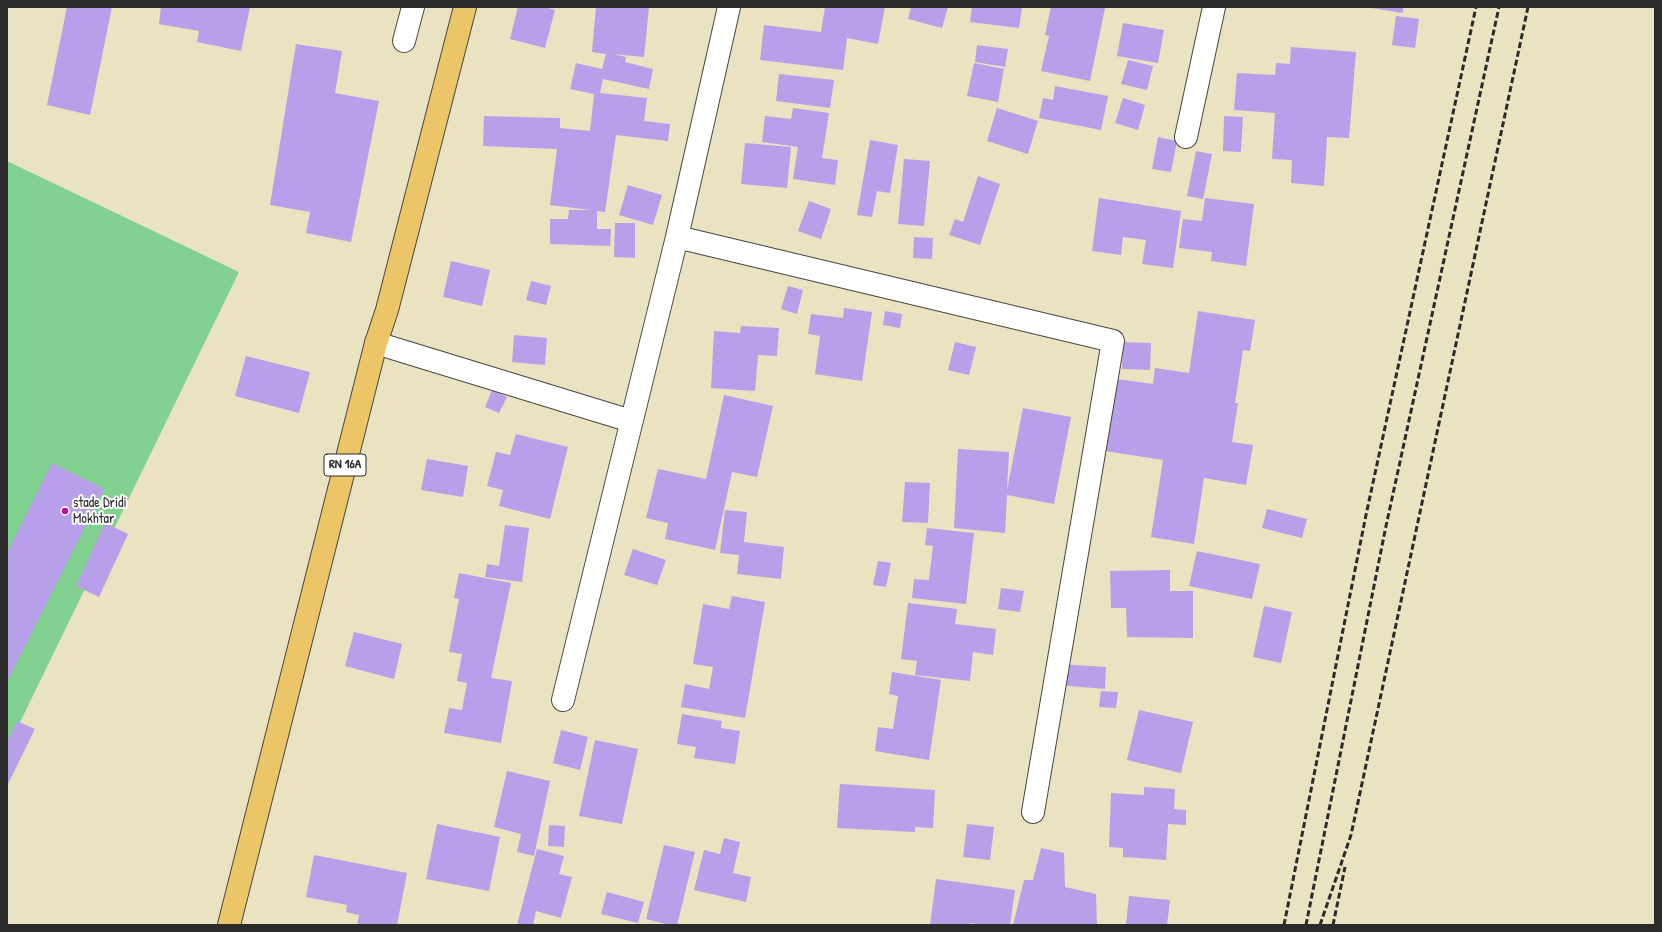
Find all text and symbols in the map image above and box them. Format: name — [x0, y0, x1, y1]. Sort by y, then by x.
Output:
road number: RN 16A — [324, 454, 366, 476]
place label: stade Dridi Mokhtar — [73, 495, 127, 528]
marker: stade Dridi Mokhtar — [60, 506, 70, 516]

